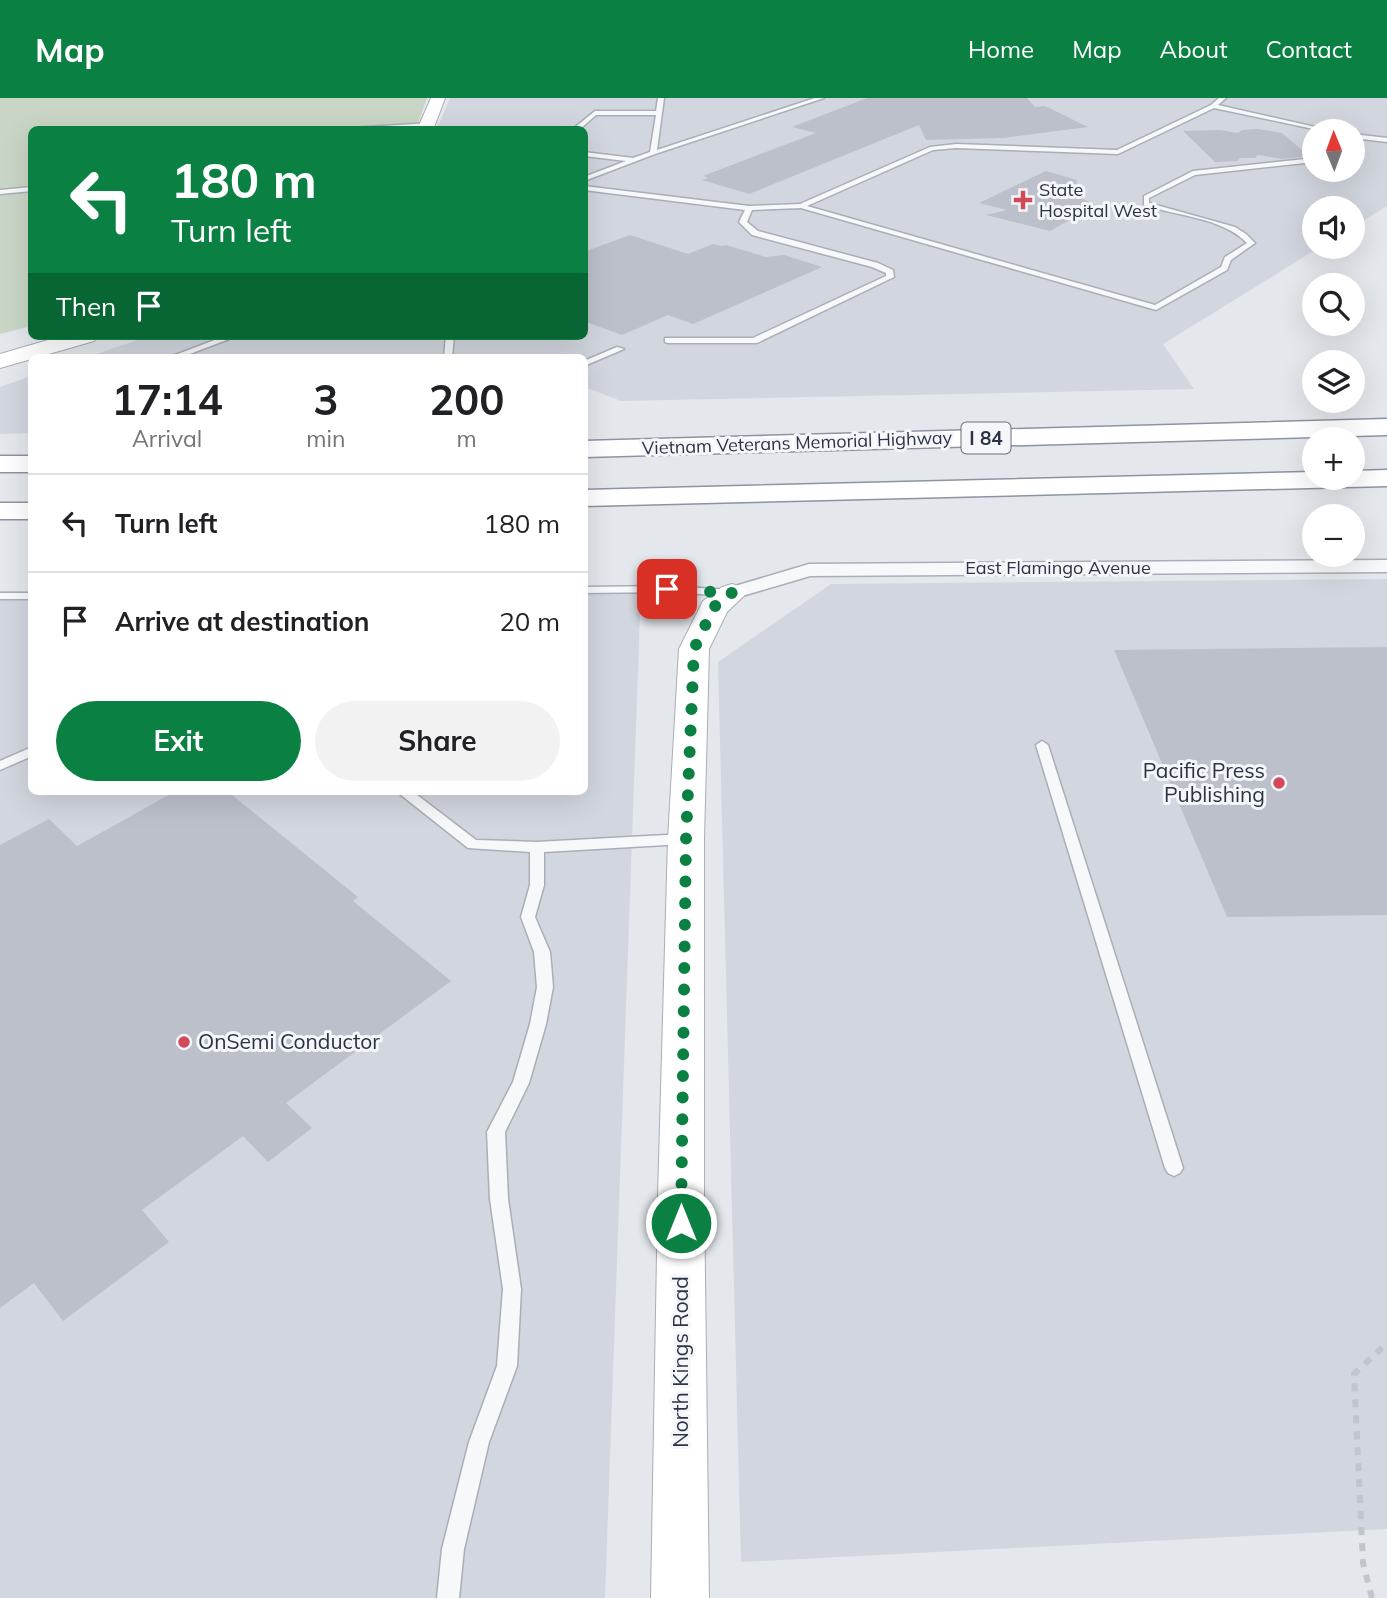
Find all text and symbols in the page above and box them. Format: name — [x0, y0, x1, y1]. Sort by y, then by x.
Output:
text: Map — [35, 29, 105, 70]
text: Home — [968, 34, 1034, 64]
text: Map — [1072, 34, 1122, 64]
text: About — [1160, 34, 1228, 64]
text: Contact — [1266, 34, 1352, 64]
north arrow — [1302, 119, 1365, 182]
map controls — [1302, 119, 1365, 567]
text: 180 m — [171, 149, 317, 210]
icon: left — [56, 154, 147, 245]
place label: State Hospital West — [1039, 178, 1157, 222]
marker: State Hospital West — [1013, 190, 1033, 210]
button: sound — [1302, 196, 1365, 259]
text: Turn left — [171, 210, 291, 250]
button: search — [1302, 273, 1365, 336]
icon: arrive — [130, 287, 168, 325]
text: Then — [56, 290, 116, 323]
button: layers — [1302, 350, 1365, 413]
text: 17:14 — [112, 373, 223, 426]
text: 3 — [313, 373, 338, 426]
text: 200 — [429, 373, 504, 426]
road number: I 84 — [962, 422, 1010, 454]
text: Arrival — [132, 424, 202, 453]
text: min — [306, 424, 345, 453]
text: m — [457, 424, 477, 453]
street label: Vietnam Veterans Memorial Highway — [641, 426, 953, 459]
button: + — [1302, 427, 1365, 490]
icon: left — [56, 504, 94, 542]
button: − — [1302, 504, 1365, 567]
text: Turn left — [115, 507, 217, 540]
text: 180 m — [484, 507, 560, 540]
street label: East Flamingo Avenue — [965, 556, 1151, 579]
pin — [637, 559, 697, 619]
icon: arrive — [648, 570, 686, 608]
icon: arrive — [56, 602, 94, 640]
text: Arrive at destination — [115, 605, 370, 638]
text: 20 m — [499, 605, 560, 638]
button: Exit — [56, 701, 301, 781]
button: Share — [315, 701, 560, 781]
place label: Pacific Press Publishing — [1143, 757, 1265, 807]
marker: Pacific Press Publishing — [1271, 775, 1287, 791]
place label: OnSemi Conductor — [198, 1028, 380, 1054]
marker: OnSemi Conductor — [176, 1034, 192, 1050]
position arrow — [644, 1186, 718, 1260]
street label: North Kings Road — [667, 1276, 693, 1448]

